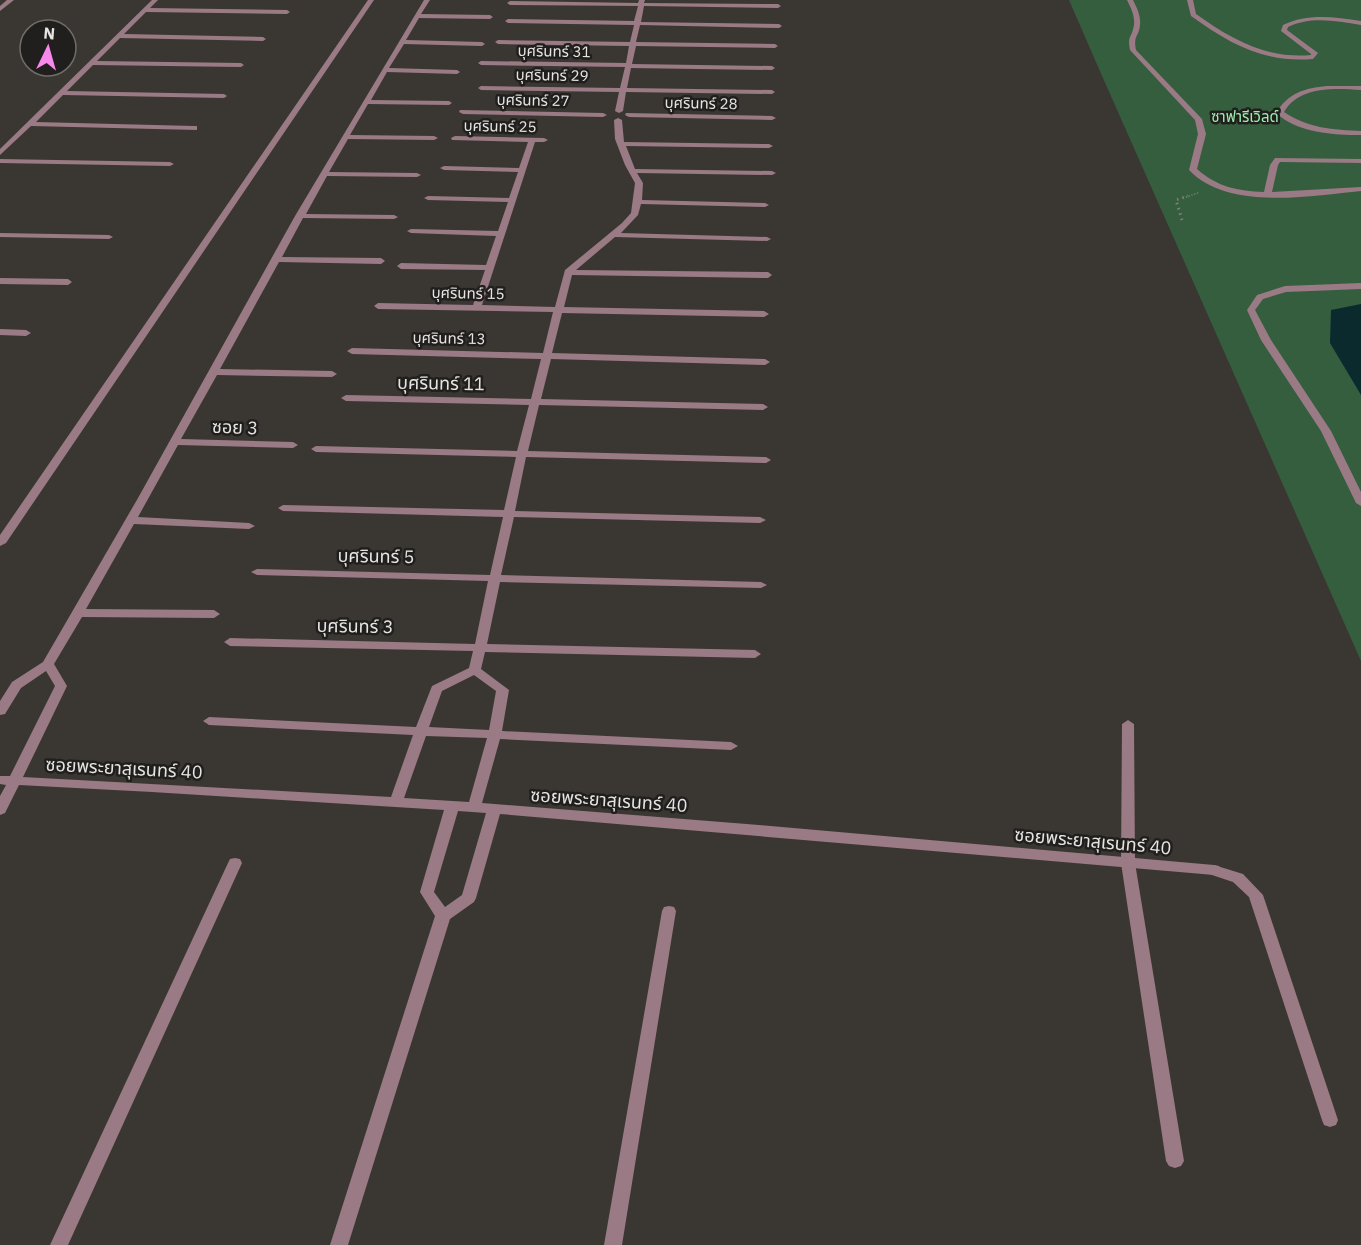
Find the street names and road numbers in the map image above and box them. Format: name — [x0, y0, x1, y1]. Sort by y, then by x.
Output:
street label: บุศรินทร์ 31 — [517, 41, 591, 61]
street label: บุศรินทร์ 29 — [515, 65, 589, 85]
street label: บุศรินทร์ 27 — [496, 90, 570, 110]
street label: บุศรินทร์ 28 — [664, 93, 738, 113]
street label: บุศรินทร์ 25 — [463, 116, 537, 136]
street label: บุศรินทร์ 15 — [431, 283, 505, 303]
street label: บุศรินทร์ 13 — [412, 328, 486, 348]
street label: บุศรินทร์ 11 — [397, 371, 485, 395]
street label: ซอย 3 — [212, 415, 258, 439]
street label: บุศรินทร์ 5 — [337, 544, 415, 568]
street label: บุศรินทร์ 3 — [316, 614, 394, 638]
street label: ซอยพระยาสุเรนทร์ 40 — [45, 752, 203, 784]
street label: ซอยพระยาสุเรนทร์ 40 — [530, 783, 688, 817]
street label: ซอยพระยาสุเรนทร์ 40 — [1014, 823, 1172, 859]

